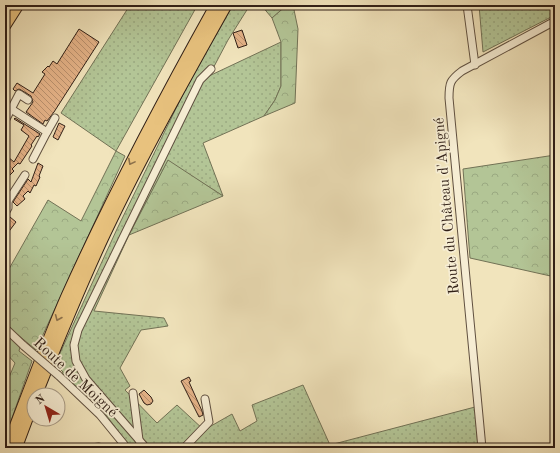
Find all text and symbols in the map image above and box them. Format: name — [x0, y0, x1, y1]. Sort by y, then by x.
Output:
street label: Route du Château d'Apigné — [432, 117, 463, 295]
one-way arrow — [128, 158, 136, 165]
one-way arrow — [54, 314, 62, 321]
street label: Route de Moigné — [30, 336, 120, 421]
north arrow — [26, 387, 66, 427]
text: N — [34, 393, 48, 407]

